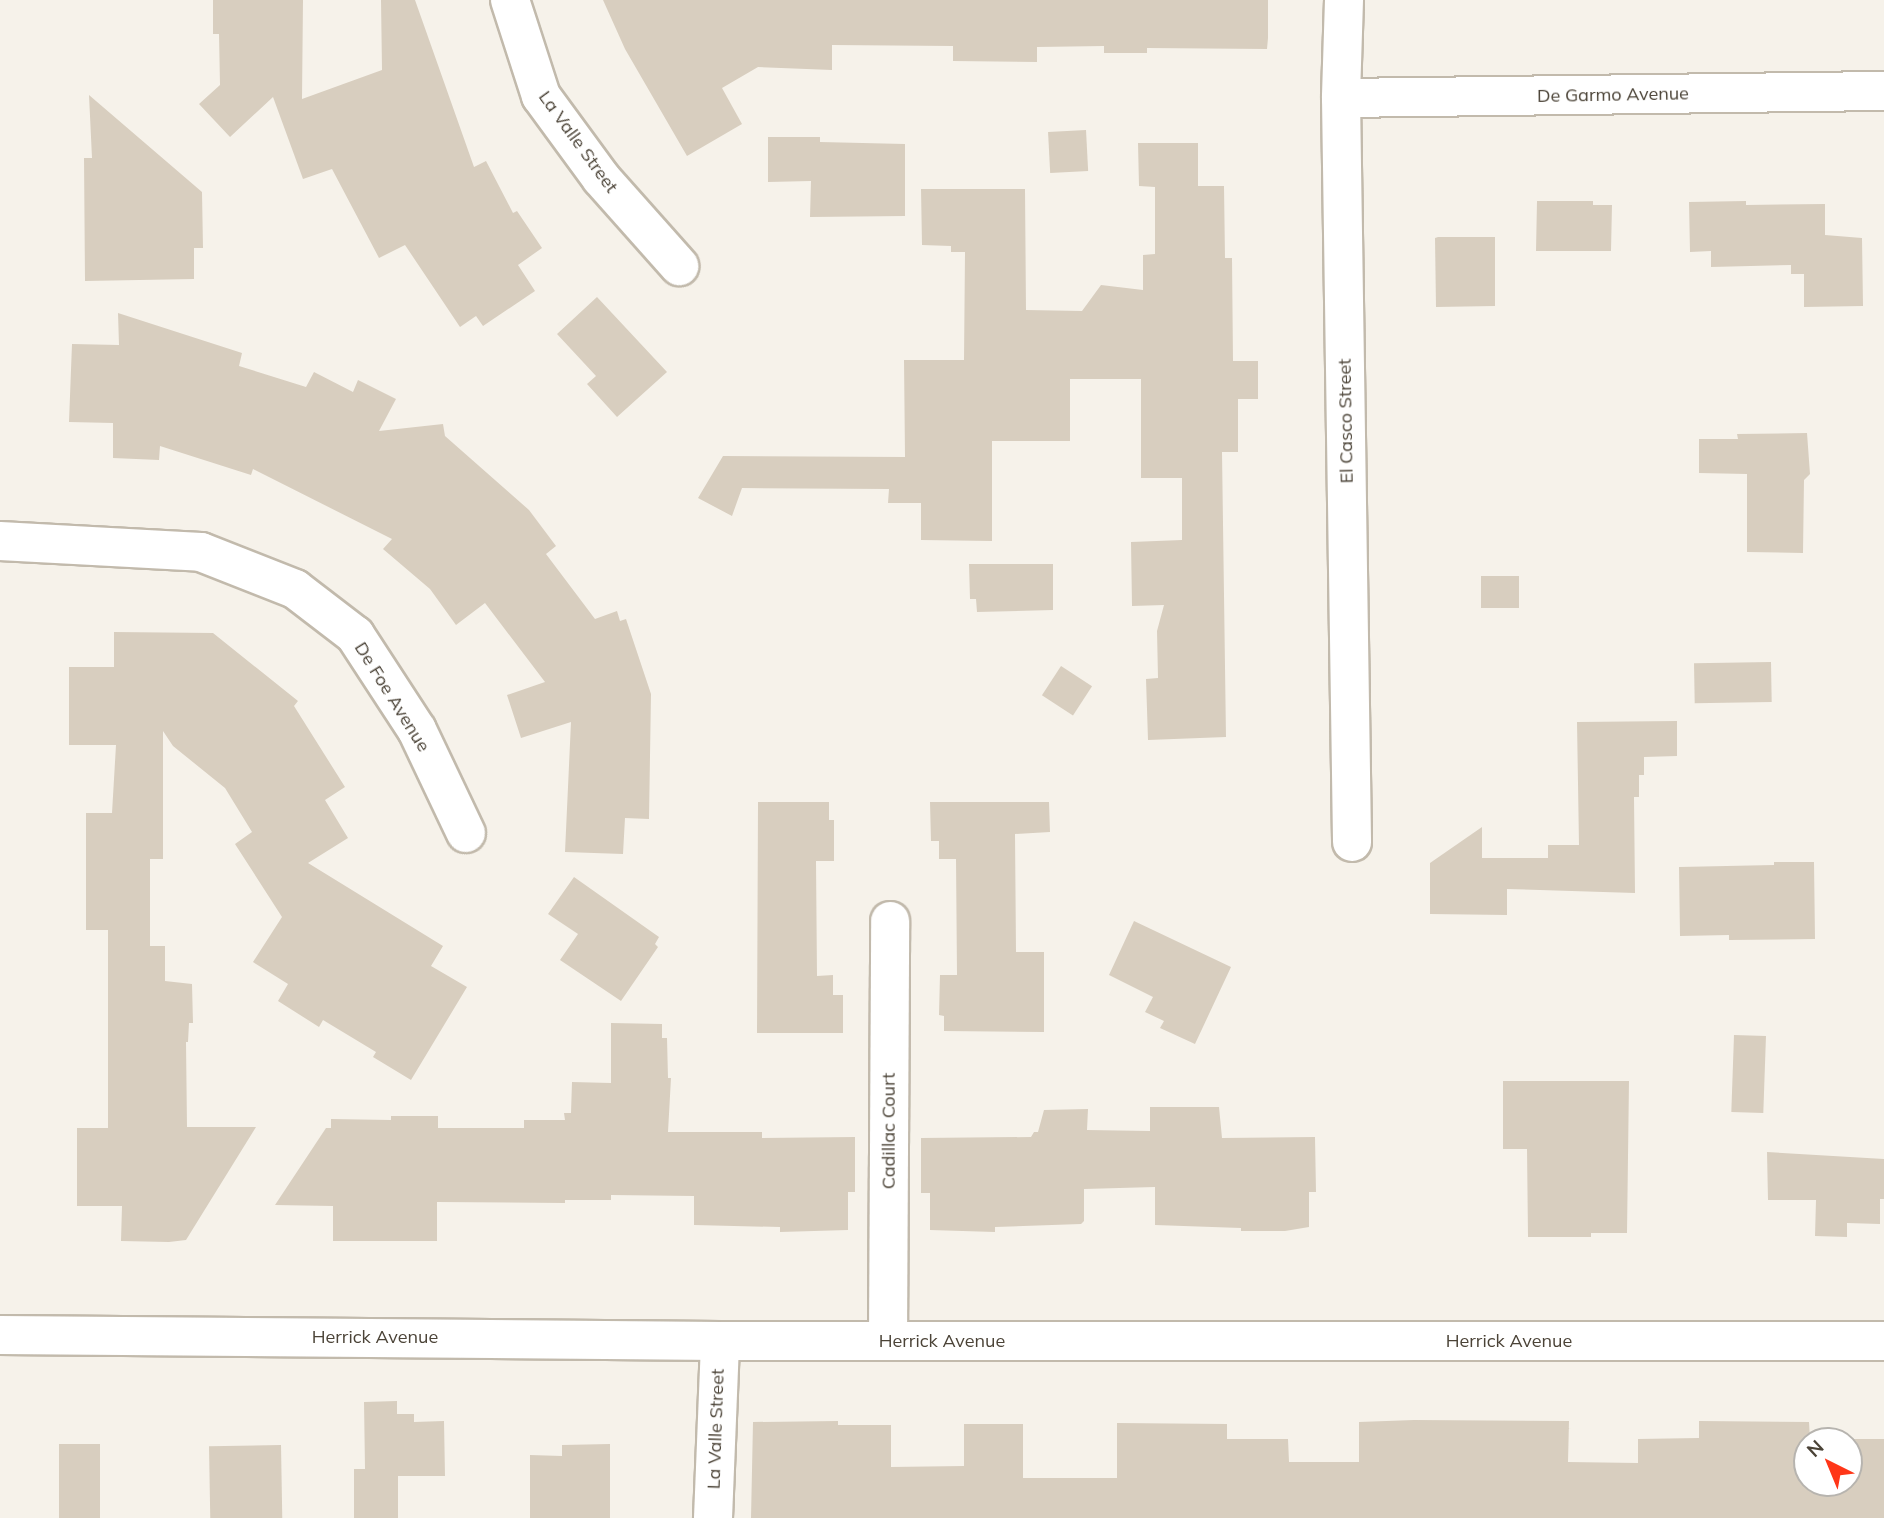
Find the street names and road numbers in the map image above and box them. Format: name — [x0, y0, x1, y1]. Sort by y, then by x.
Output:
street label: De Garmo Avenue — [1537, 83, 1689, 107]
street label: La Valle Street — [534, 87, 622, 197]
street label: El Casco Street — [1334, 358, 1358, 484]
street label: De Foe Avenue — [350, 638, 434, 756]
street label: Cadillac Court — [878, 1073, 900, 1189]
street label: Herrick Avenue — [312, 1326, 438, 1348]
street label: Herrick Avenue — [879, 1330, 1005, 1352]
street label: Herrick Avenue — [1446, 1330, 1572, 1352]
street label: La Valle Street — [703, 1368, 729, 1490]

